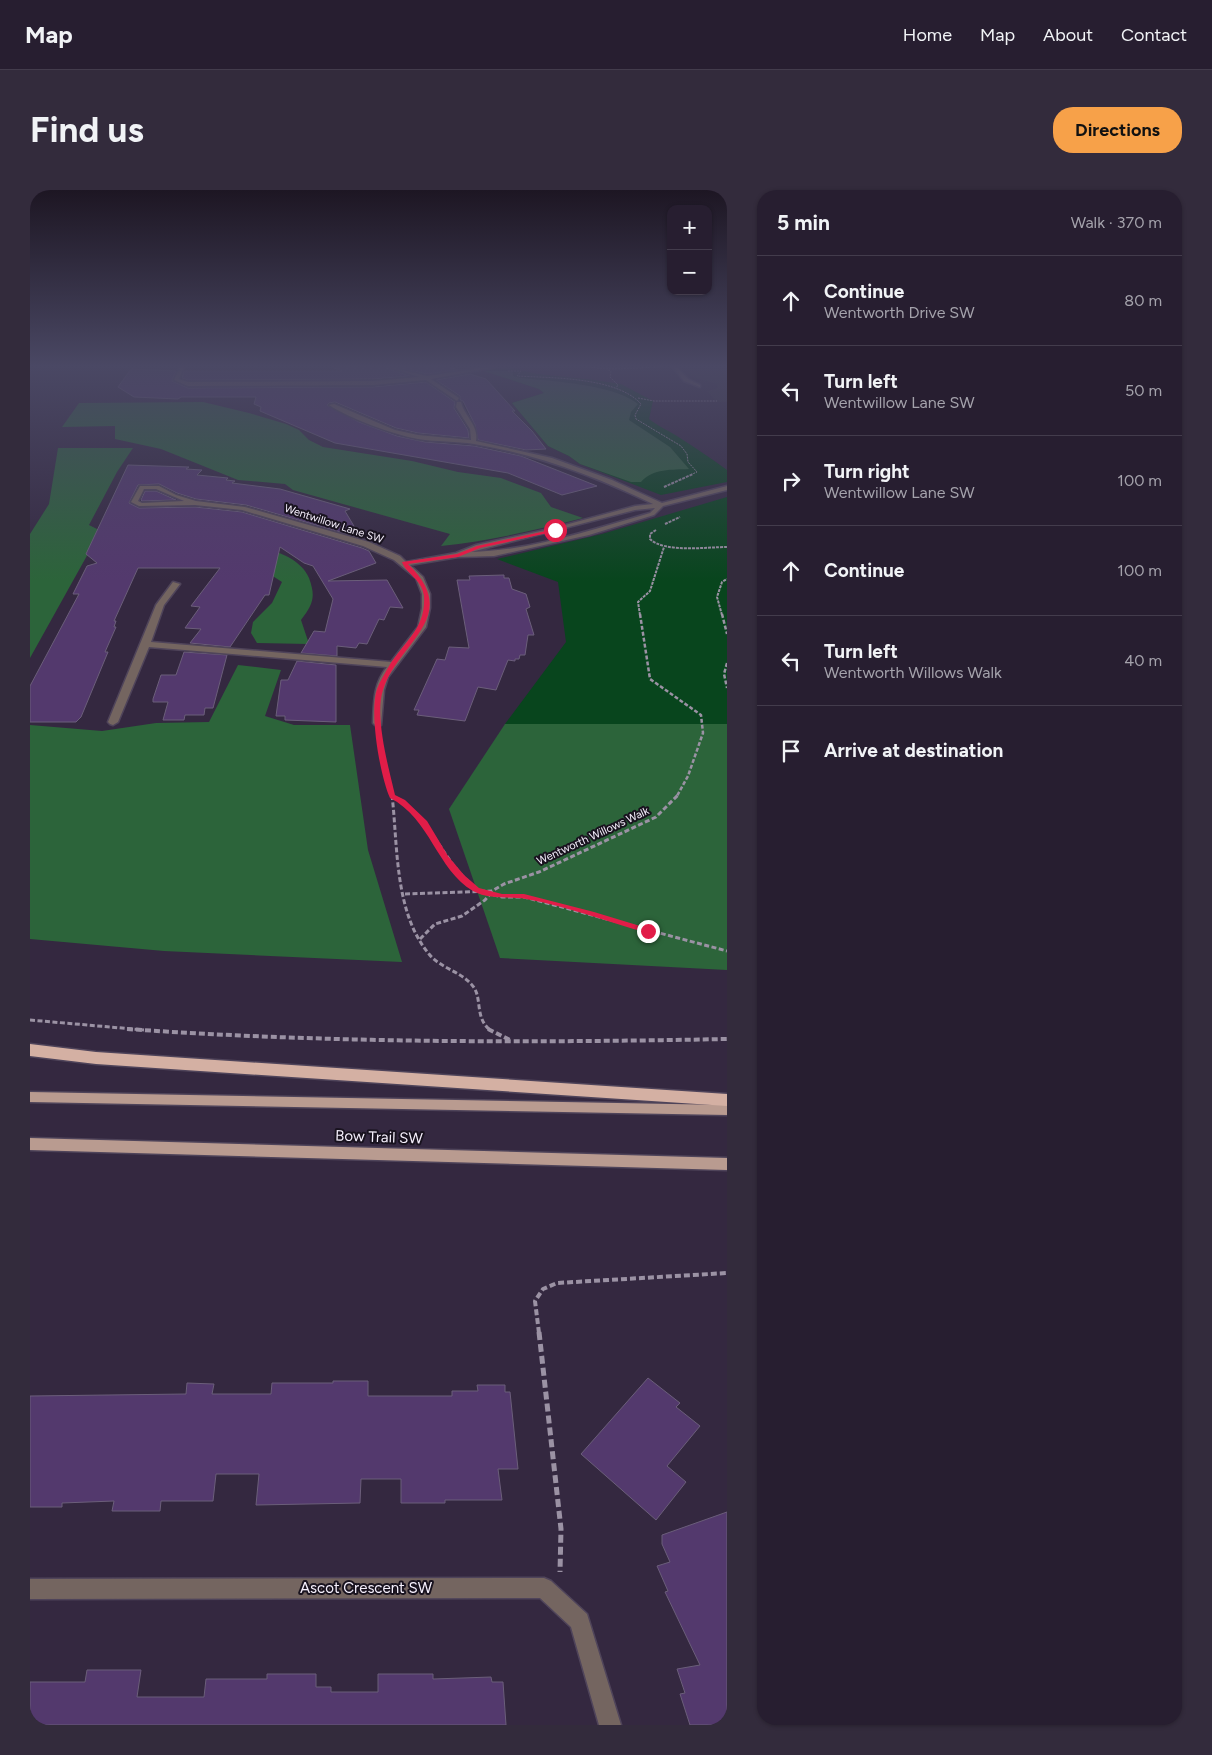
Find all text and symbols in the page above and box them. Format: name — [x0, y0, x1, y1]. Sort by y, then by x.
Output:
text: Map — [25, 20, 73, 49]
text: Home — [903, 24, 952, 46]
text: Map — [980, 24, 1015, 46]
text: About — [1043, 24, 1093, 46]
text: Contact — [1121, 24, 1187, 46]
button: Directions — [1053, 107, 1182, 153]
text: Find us — [30, 109, 144, 151]
map controls — [667, 205, 712, 295]
button: + — [667, 205, 712, 250]
text: 5 min — [777, 210, 830, 235]
text: Walk · 370 m — [1071, 213, 1162, 232]
button: − — [667, 250, 712, 295]
text: Continue — [824, 280, 904, 303]
icon: ahead — [777, 287, 805, 315]
text: 80 m — [1124, 291, 1162, 310]
text: Wentworth Drive SW — [824, 303, 975, 322]
text: Turn left — [824, 370, 898, 393]
icon: left — [777, 377, 805, 405]
text: 50 m — [1125, 381, 1162, 400]
text: Wentwillow Lane SW — [824, 393, 975, 412]
text: Turn right — [824, 460, 910, 483]
icon: right — [777, 467, 805, 495]
text: 100 m — [1117, 471, 1162, 490]
text: Wentwillow Lane SW — [824, 483, 975, 502]
street label: Wentwillow Lane SW — [283, 502, 386, 546]
route start — [544, 519, 567, 542]
icon: ahead — [777, 557, 805, 585]
text: Continue — [824, 559, 904, 582]
text: 100 m — [1117, 561, 1162, 580]
text: Turn left — [824, 640, 898, 663]
icon: left — [777, 647, 805, 675]
text: 40 m — [1124, 651, 1162, 670]
text: Wentworth Willows Walk — [824, 663, 1002, 682]
icon: arrive — [777, 737, 805, 765]
text: Arrive at destination — [824, 739, 1003, 762]
street label: Wentworth Willows Walk — [535, 804, 652, 868]
route end — [637, 920, 660, 943]
street label: Bow Trail SW — [335, 1126, 424, 1148]
street label: Ascot Crescent SW — [300, 1579, 433, 1597]

